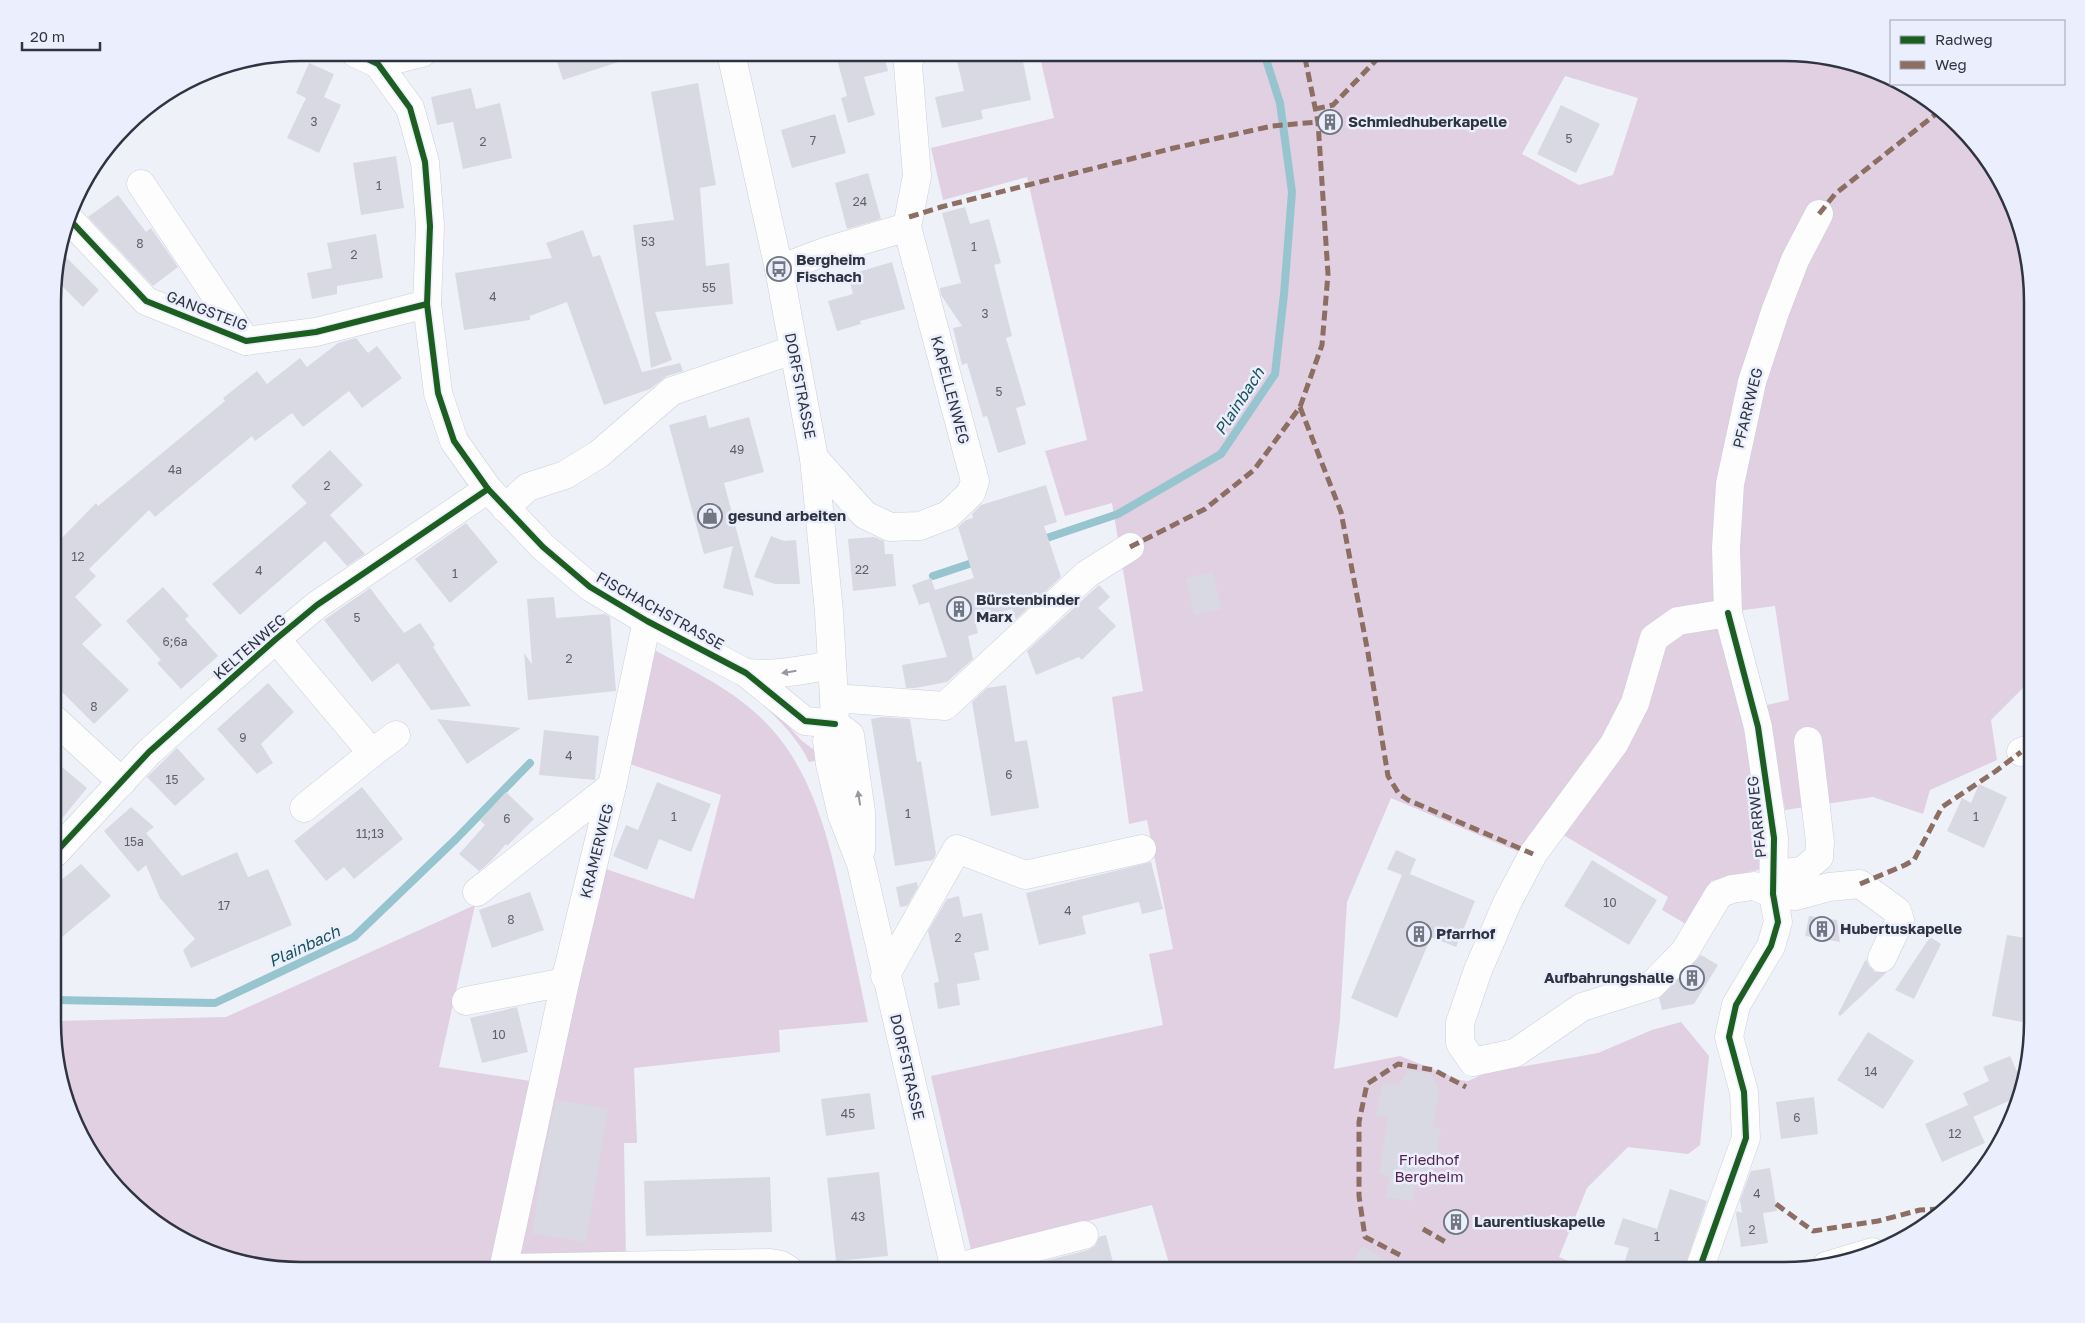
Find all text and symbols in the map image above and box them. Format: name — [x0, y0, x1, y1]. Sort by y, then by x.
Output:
scale bar — [22, 20, 100, 52]
legend — [1890, 20, 2065, 85]
text: 20 m — [30, 27, 65, 45]
text: Radweg — [1935, 30, 1993, 48]
text: Weg — [1935, 55, 1967, 73]
building icon: Schmiedhuberkapelle — [1317, 109, 1343, 135]
place label: Schmiedhuberkapelle — [1348, 112, 1507, 130]
house number: 3 — [310, 114, 318, 129]
house number: 5 — [1566, 131, 1573, 146]
house number: 7 — [810, 133, 816, 148]
house number: 2 — [480, 134, 487, 149]
house number: 1 — [376, 178, 382, 193]
house number: 24 — [853, 194, 867, 209]
house number: 53 — [641, 234, 655, 249]
house number: 8 — [136, 236, 144, 251]
house number: 1 — [971, 239, 977, 254]
house number: 2 — [351, 247, 358, 262]
place label: Bergheim Fischach — [796, 250, 865, 285]
bus stop icon: Bergheim Fischach — [766, 256, 792, 282]
house number: 55 — [702, 280, 716, 295]
street label: GANGSTEIG — [164, 286, 250, 334]
house number: 4 — [489, 289, 497, 304]
house number: 3 — [981, 306, 989, 321]
street label: DORFSTRASSE — [782, 331, 820, 440]
street label: KAPELLENWEG — [928, 334, 974, 446]
water label: Plainbach — [1210, 363, 1269, 438]
street label: PFARRWEG — [1728, 366, 1766, 450]
house number: 5 — [996, 384, 1003, 399]
house number: 49 — [730, 442, 744, 457]
house number: 4a — [168, 462, 182, 477]
house number: 2 — [324, 478, 331, 493]
shop icon: gesund arbeiten — [697, 503, 723, 529]
place label: gesund arbeiten — [728, 506, 846, 524]
house number: 12 — [72, 549, 84, 564]
house number: 22 — [855, 562, 869, 577]
house number: 4 — [255, 563, 263, 578]
house number: 1 — [452, 566, 458, 581]
street label: FISCHACHSTRASSE — [593, 567, 728, 653]
place label: Bürstenbinder Marx — [976, 590, 1080, 625]
building icon: Bürstenbinder Marx — [946, 596, 972, 622]
street label: KELTENWEG — [209, 610, 289, 683]
house number: 5 — [354, 610, 361, 625]
house number: 6;6a — [163, 634, 187, 649]
house number: 2 — [566, 651, 573, 666]
one-way arrow — [781, 669, 797, 677]
house number: 8 — [90, 699, 98, 714]
house number: 9 — [239, 730, 247, 745]
house number: 4 — [565, 748, 573, 763]
house number: 6 — [1005, 767, 1013, 782]
house number: 15 — [166, 772, 178, 787]
street label: PFARRWEG — [1743, 775, 1769, 859]
one-way arrow — [855, 790, 863, 806]
street label: KRAMERWEG — [576, 802, 616, 900]
house number: 1 — [905, 806, 911, 821]
house number: 1 — [671, 809, 677, 824]
house number: 1 — [1973, 809, 1979, 824]
house number: 6 — [503, 811, 511, 826]
house number: 11;13 — [356, 826, 384, 841]
house number: 15a — [124, 834, 144, 849]
house number: 10 — [1603, 895, 1617, 910]
house number: 17 — [218, 898, 230, 913]
house number: 4 — [1064, 903, 1072, 918]
house number: 8 — [507, 912, 515, 927]
building icon: Hubertuskapelle — [1809, 916, 1835, 942]
place label: Hubertuskapelle — [1840, 919, 1962, 937]
water label: Plainbach — [265, 920, 344, 971]
building icon: Pfarrhof — [1406, 921, 1432, 947]
place label: Pfarrhof — [1436, 924, 1496, 942]
house number: 2 — [955, 930, 962, 945]
building icon: Aufbahrungshalle — [1679, 965, 1705, 991]
place label: Aufbahrungshalle — [1544, 968, 1674, 986]
street label: DORFSTRASSE — [887, 1012, 929, 1121]
house number: 10 — [492, 1027, 506, 1042]
house number: 14 — [1864, 1064, 1878, 1079]
house number: 45 — [841, 1106, 855, 1121]
house number: 6 — [1793, 1110, 1801, 1125]
house number: 12 — [1949, 1126, 1961, 1141]
park label: Friedhof Bergheim — [1395, 1150, 1463, 1185]
house number: 4 — [1753, 1186, 1761, 1201]
house number: 43 — [851, 1209, 865, 1224]
building icon: Laurentiuskapelle — [1443, 1209, 1469, 1235]
place label: Laurentiuskapelle — [1474, 1212, 1606, 1230]
house number: 2 — [1749, 1222, 1756, 1237]
house number: 1 — [1654, 1229, 1660, 1244]

